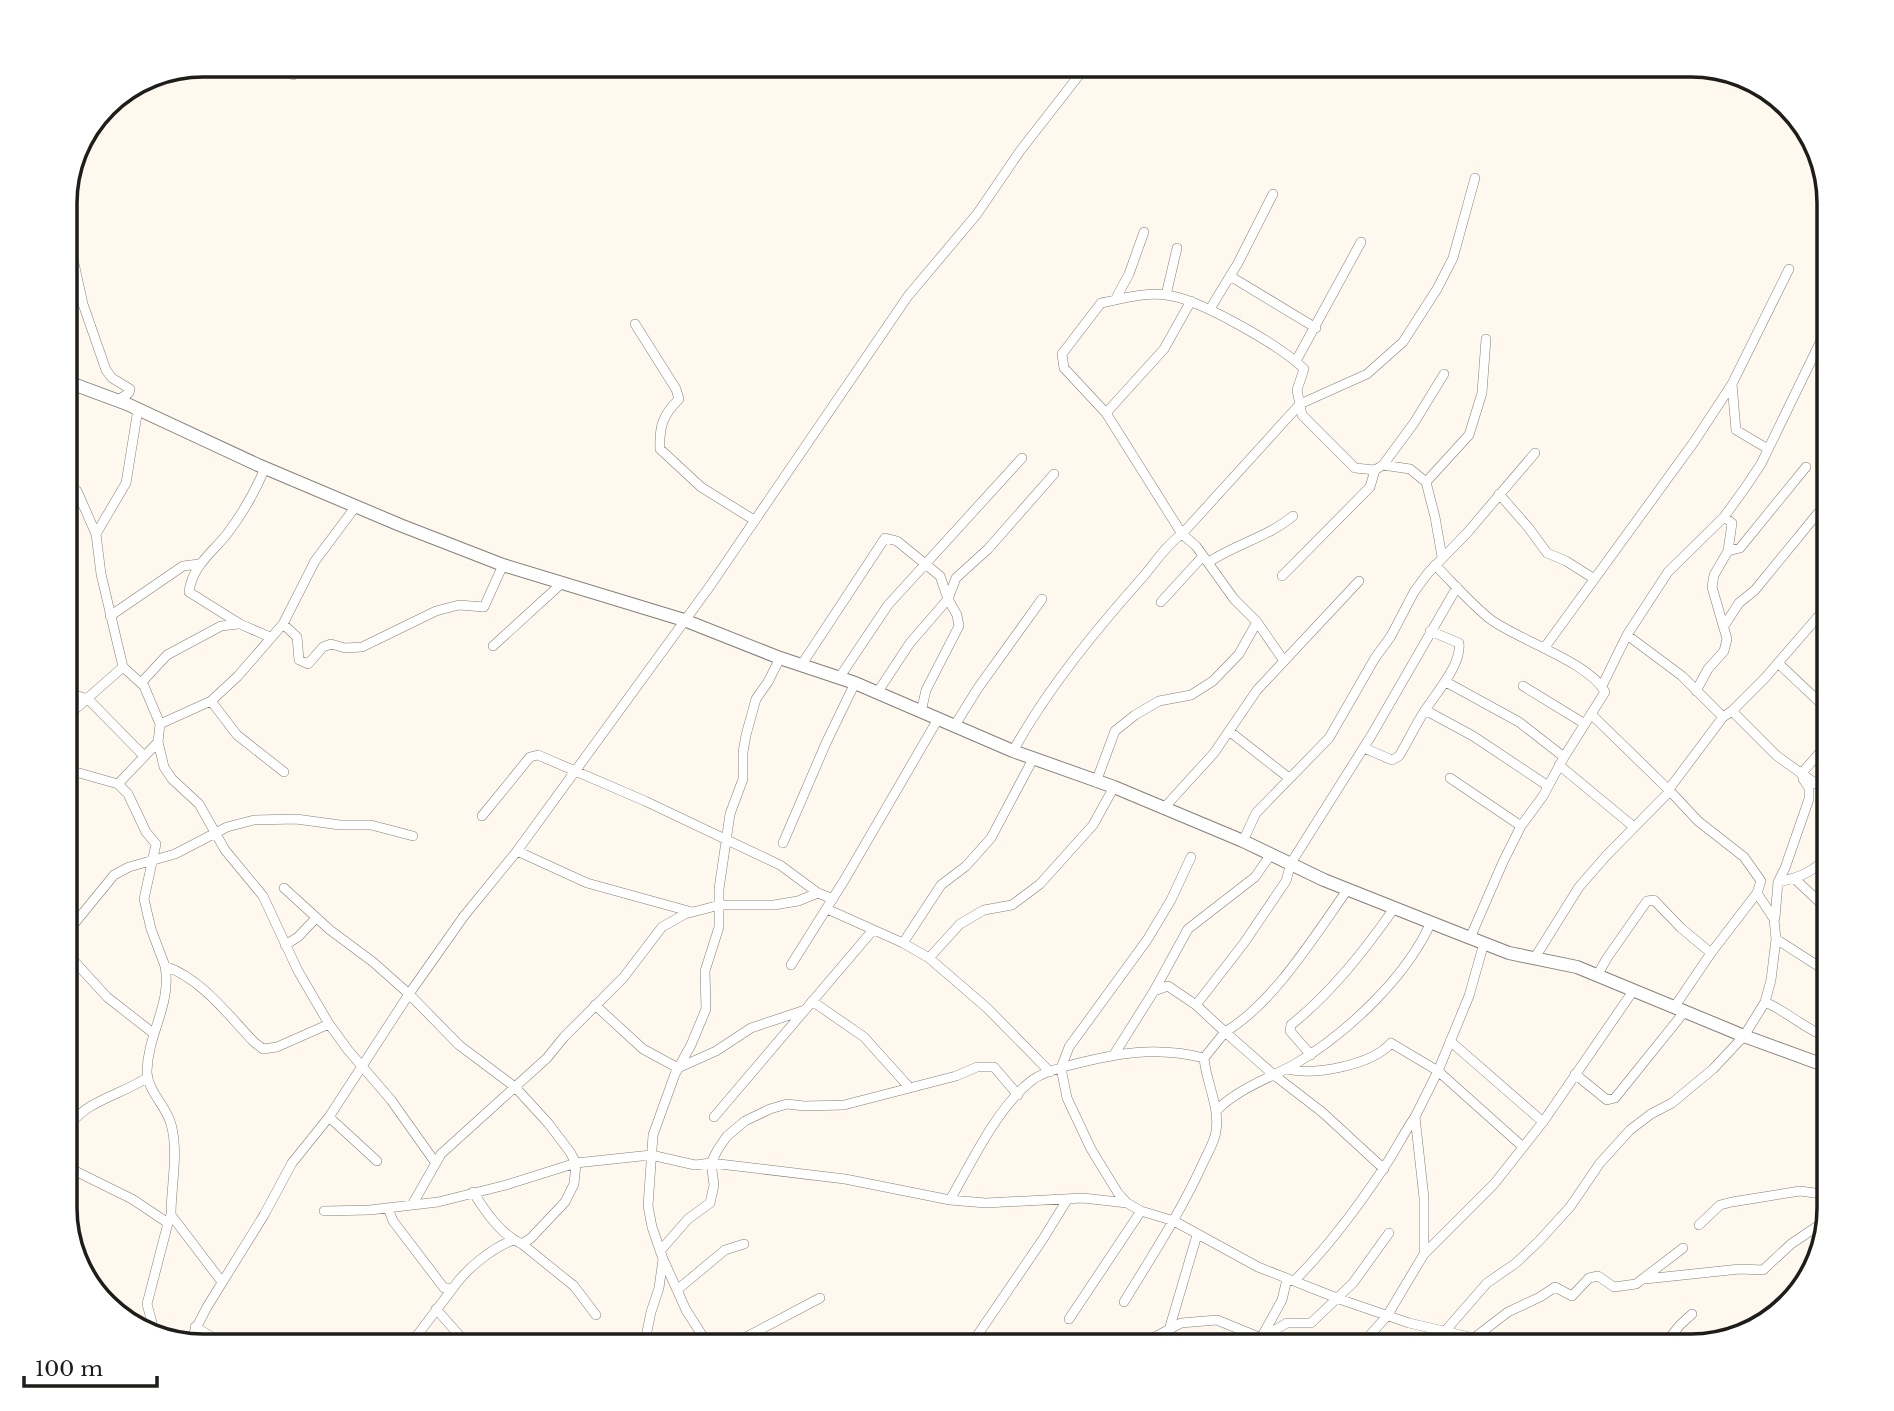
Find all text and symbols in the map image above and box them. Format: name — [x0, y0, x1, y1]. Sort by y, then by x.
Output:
scale bar — [24, 1344, 158, 1388]
text: 100 m — [35, 1356, 103, 1382]

